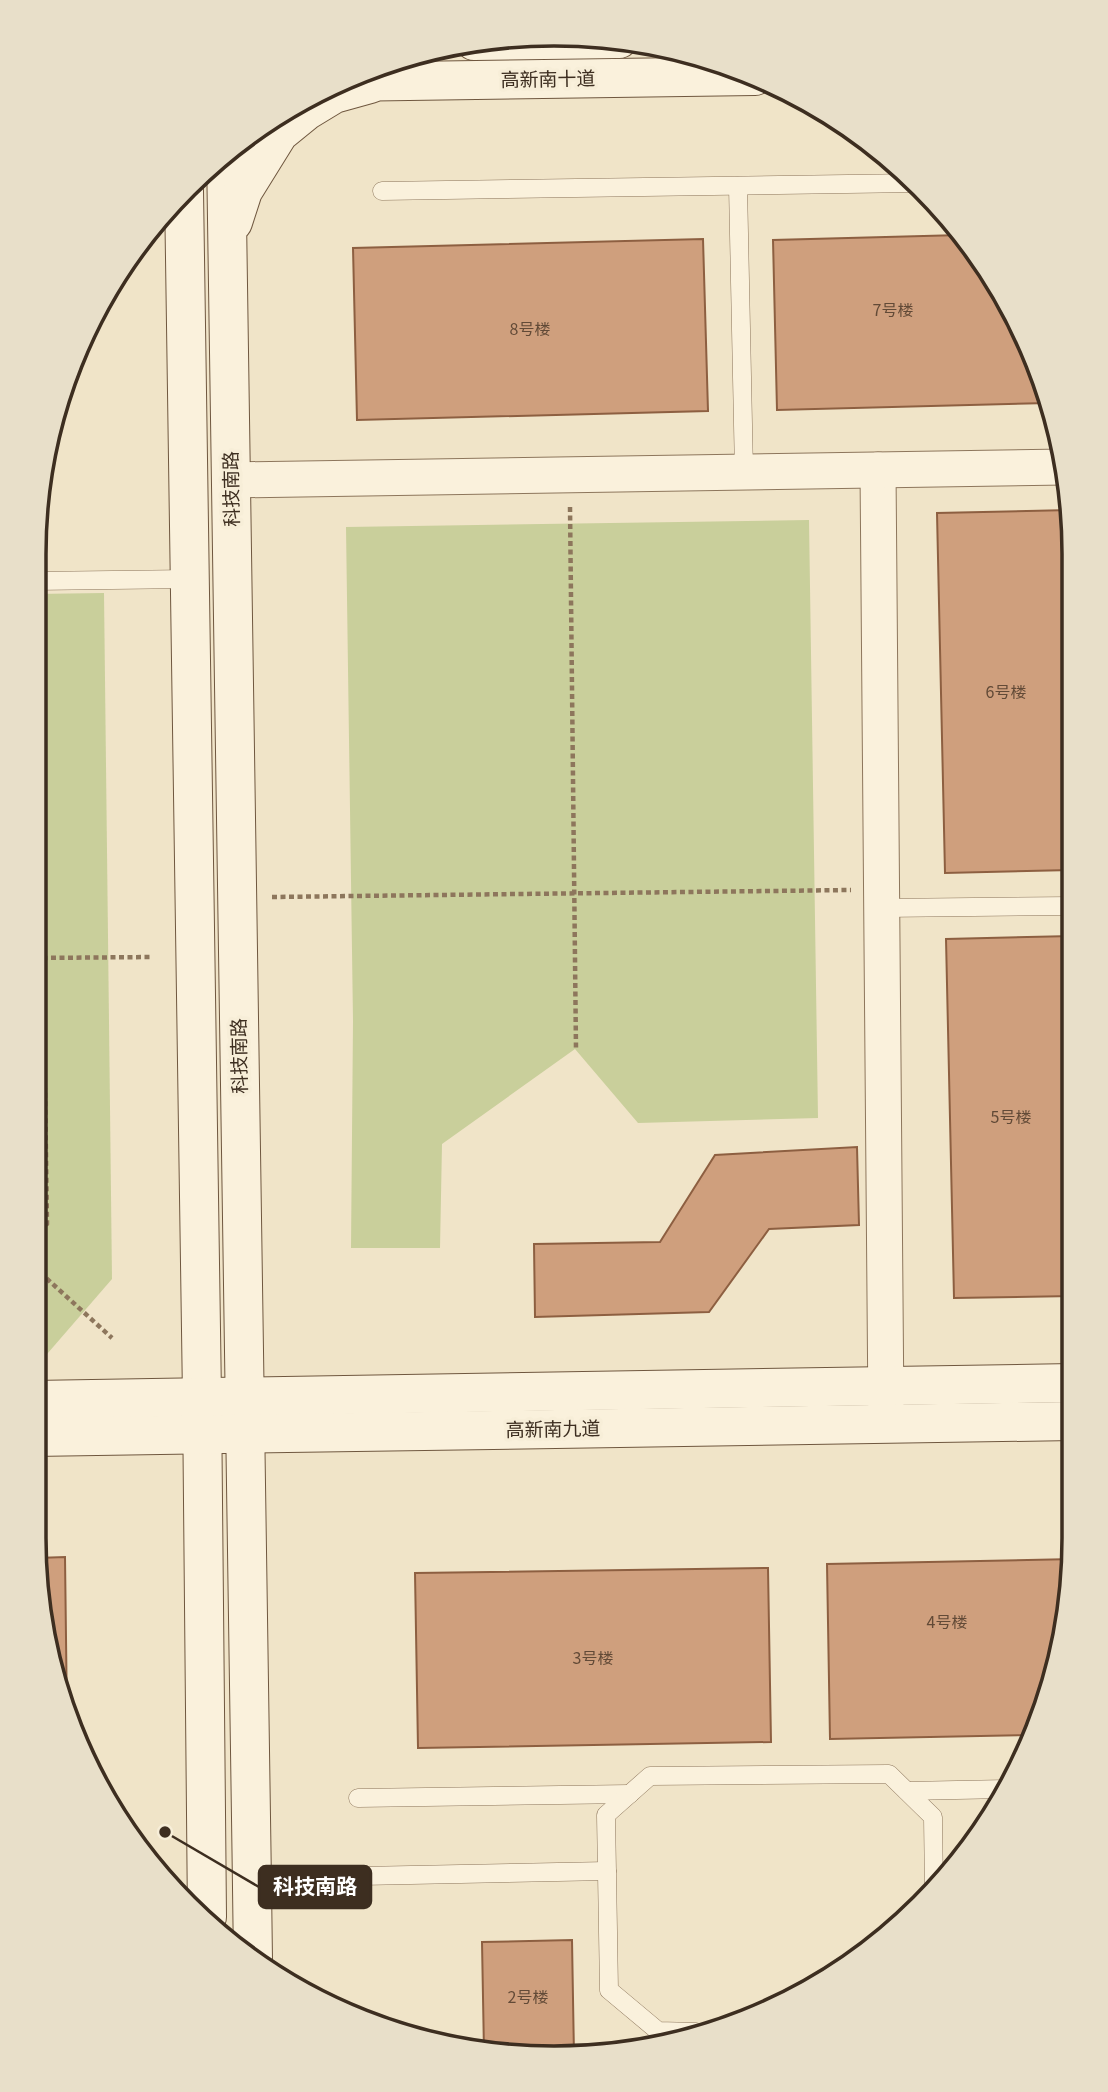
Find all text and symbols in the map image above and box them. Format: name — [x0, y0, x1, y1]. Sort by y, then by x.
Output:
street label: 高新南十道 — [500, 63, 596, 92]
house number: 7号楼 — [873, 297, 913, 321]
house number: 8号楼 — [510, 316, 550, 340]
street label: 科技南路 — [215, 451, 244, 527]
house number: 6号楼 — [986, 679, 1026, 703]
street label: 科技南路 — [223, 1018, 252, 1094]
house number: 5号楼 — [991, 1104, 1031, 1128]
street label: 高新南九道 — [505, 1413, 601, 1442]
house number: 4号楼 — [927, 1609, 967, 1633]
house number: 3号楼 — [573, 1645, 613, 1669]
callout: 科技南路 — [259, 1866, 371, 1908]
text: 科技南路 — [273, 1870, 357, 1900]
house number: 2号楼 — [508, 1984, 548, 2008]

